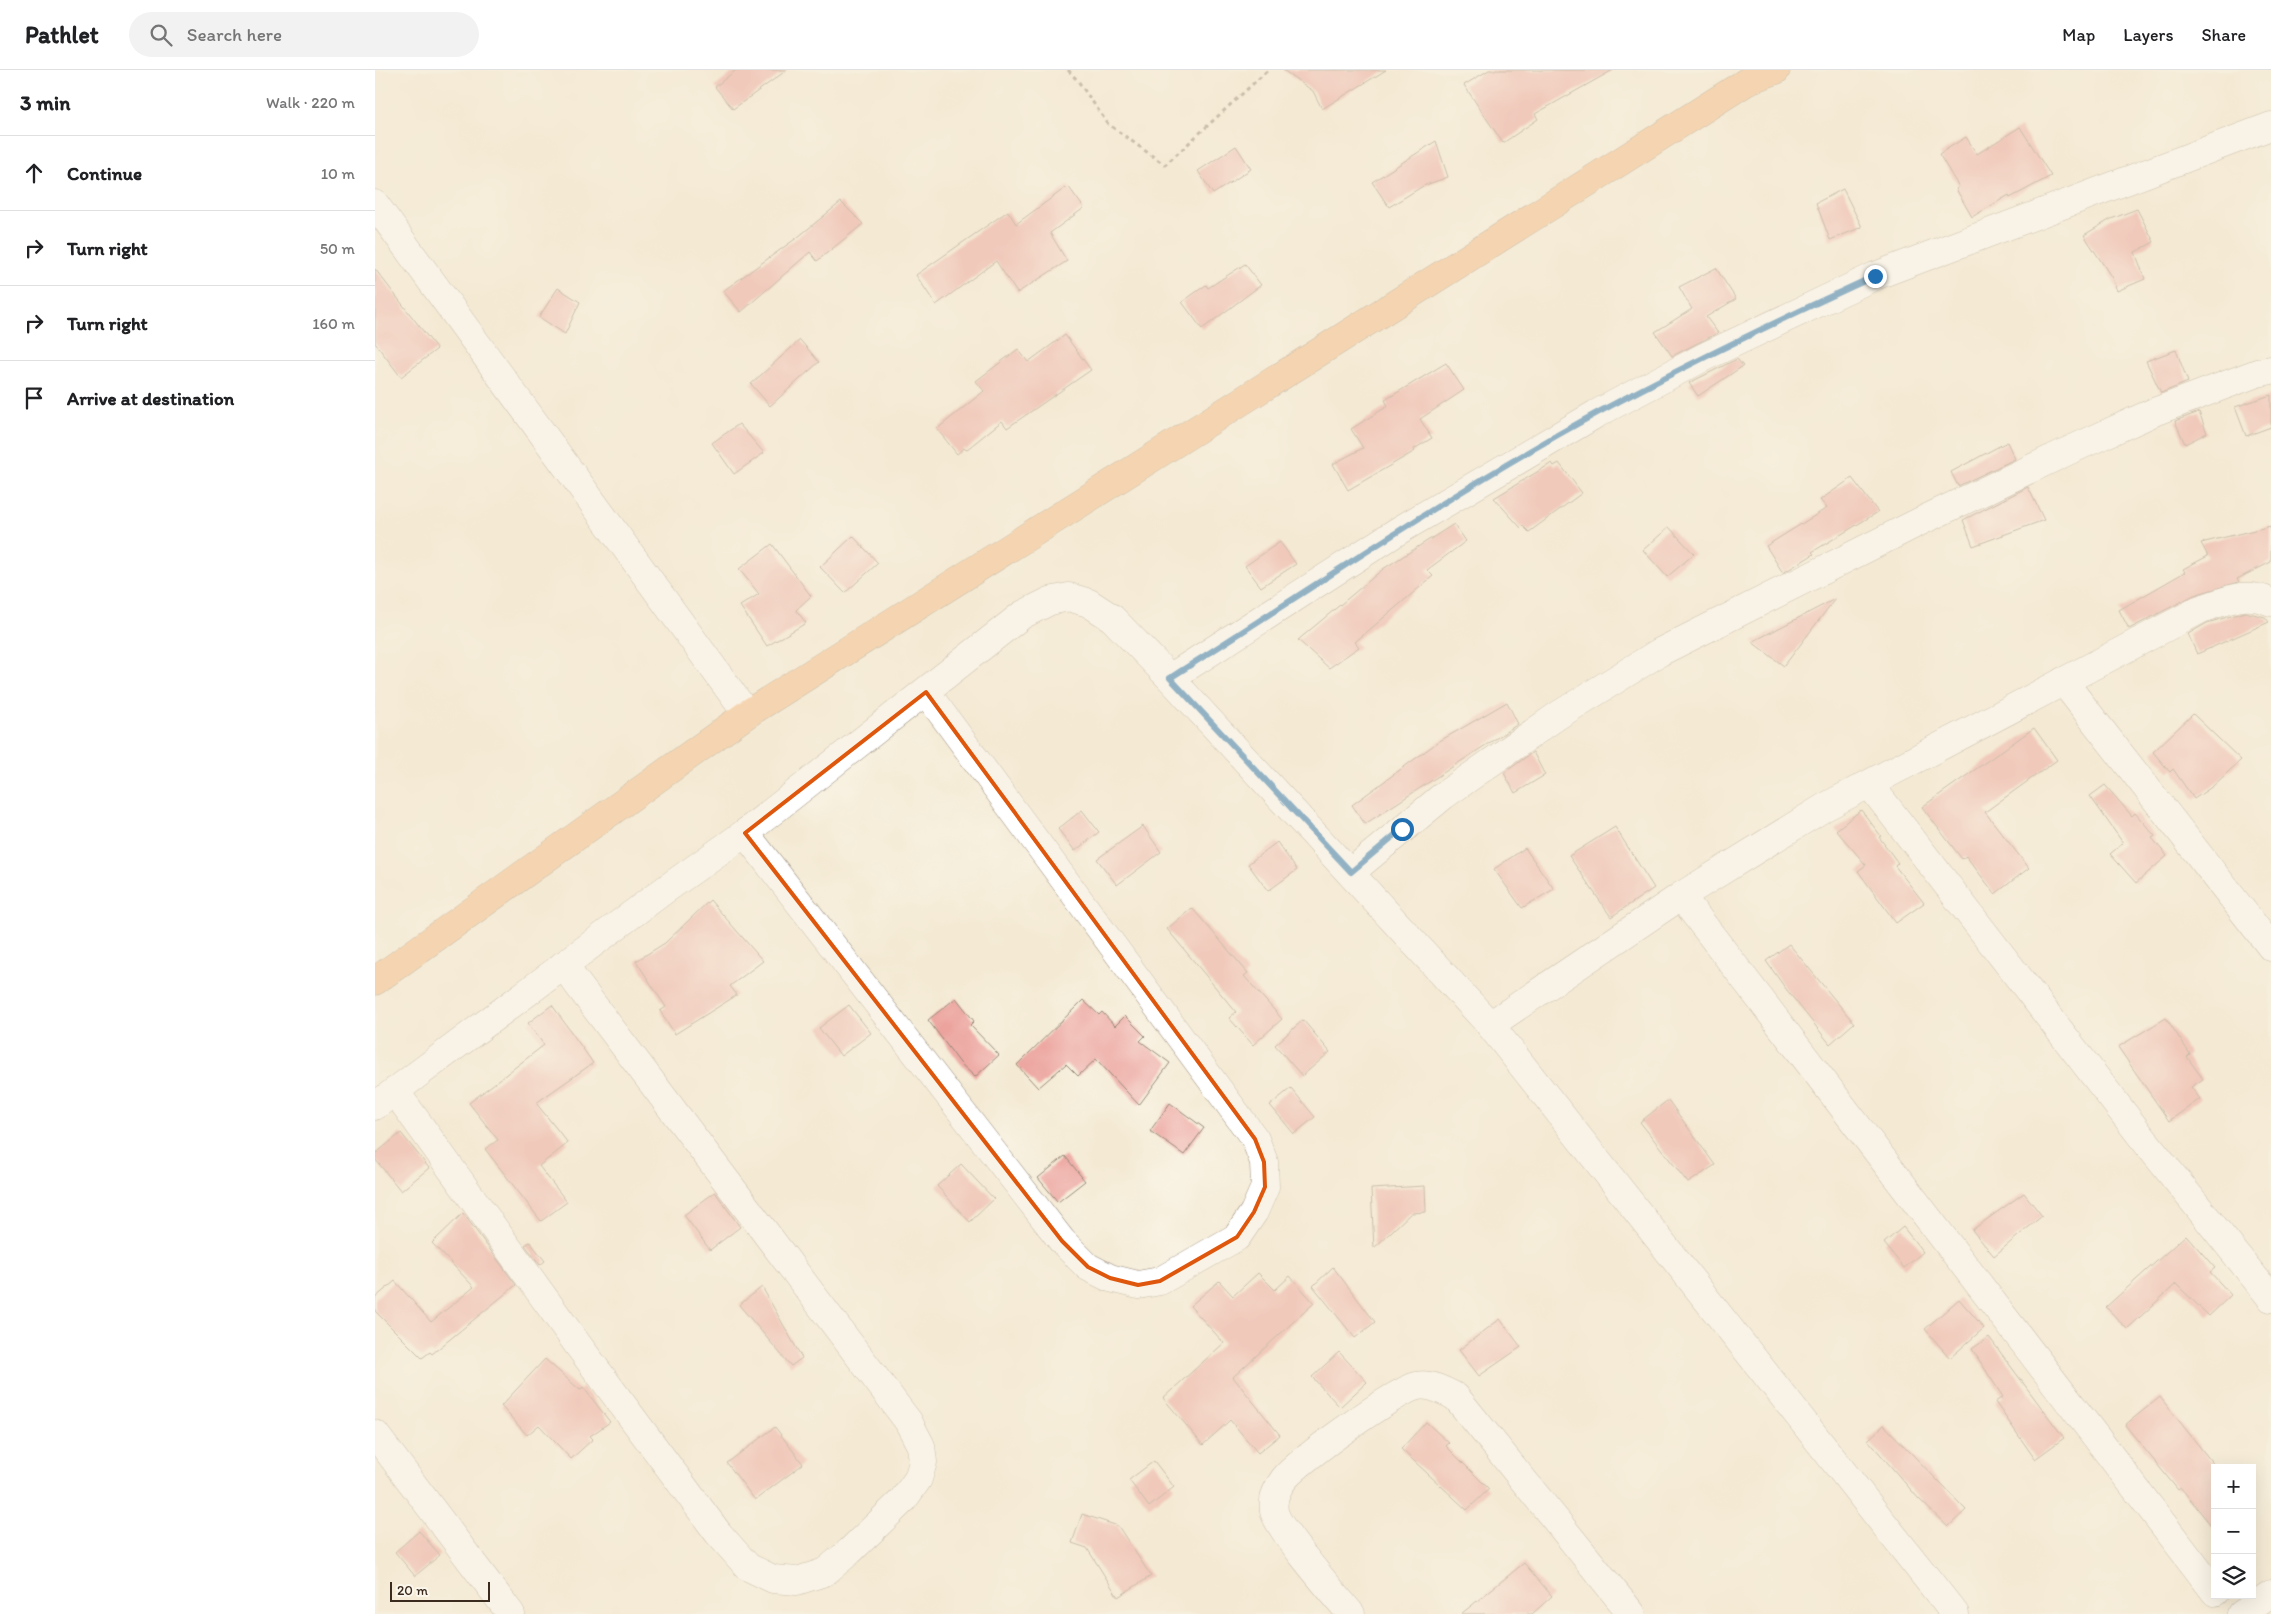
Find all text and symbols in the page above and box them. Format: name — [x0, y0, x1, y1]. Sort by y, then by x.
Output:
search box — [129, 12, 479, 57]
text: Pathlet — [25, 20, 99, 49]
icon: search — [147, 21, 175, 49]
text: Search here — [187, 23, 282, 46]
text: Map — [2062, 24, 2095, 46]
text: Layers — [2123, 24, 2173, 46]
text: Share — [2201, 24, 2246, 46]
text: 3 min — [20, 90, 70, 115]
text: Walk · 220 m — [266, 93, 355, 112]
icon: ahead — [20, 159, 48, 187]
text: Continue — [67, 162, 142, 185]
text: 10 m — [321, 164, 355, 183]
icon: right — [20, 234, 48, 262]
text: Turn right — [67, 237, 148, 260]
text: 50 m — [320, 239, 355, 258]
route end — [1864, 265, 1887, 288]
icon: right — [20, 309, 48, 337]
text: Turn right — [67, 312, 148, 335]
text: 160 m — [312, 314, 355, 333]
icon: arrive — [20, 384, 48, 412]
text: Arrive at destination — [67, 387, 234, 410]
route start — [1391, 818, 1414, 841]
map controls — [2211, 1464, 2256, 1599]
button: + — [2211, 1464, 2256, 1509]
button: − — [2211, 1509, 2256, 1554]
button: layers — [2211, 1554, 2256, 1599]
scale bar — [390, 1579, 490, 1602]
text: 20 m — [397, 1582, 428, 1599]

